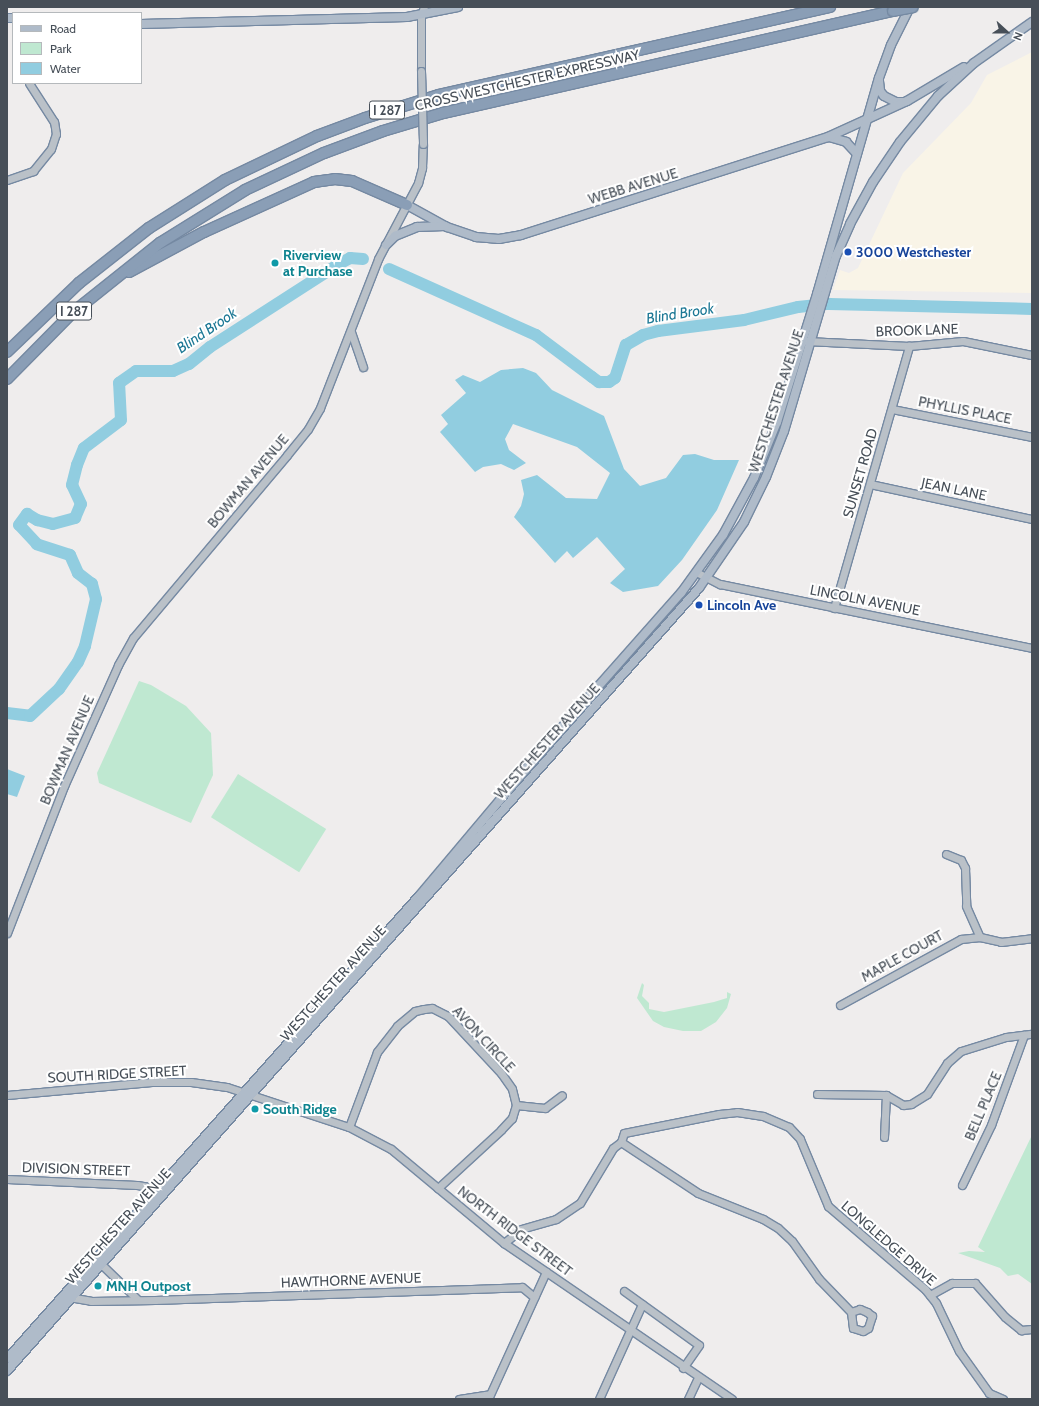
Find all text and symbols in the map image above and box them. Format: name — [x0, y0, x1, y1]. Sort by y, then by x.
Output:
legend — [12, 12, 142, 84]
north arrow — [987, 12, 1027, 52]
text: Road — [50, 21, 76, 36]
text: N — [1010, 30, 1026, 42]
text: Park — [50, 41, 72, 56]
street label: CROSS WESTCHESTER EXPRESSWAY — [413, 46, 641, 114]
text: Water — [50, 61, 80, 76]
road number: I 287 — [369, 99, 405, 121]
street label: WEBB AVENUE — [586, 164, 680, 208]
place label: 3000 Westchester — [856, 244, 971, 260]
place label: Riverview at Purchase — [283, 247, 353, 280]
marker: 3000 Westchester — [843, 247, 853, 257]
marker: Riverview at Purchase — [270, 258, 280, 268]
road number: I 287 — [56, 300, 92, 322]
water label: Blind Brook — [645, 300, 715, 328]
water label: Blind Brook — [174, 304, 240, 358]
street label: BROOK LANE — [875, 320, 959, 340]
street label: WESTCHESTER AVENUE — [745, 327, 807, 475]
street label: PHYLLIS PLACE — [917, 393, 1013, 427]
street label: SUNSET ROAD — [839, 426, 881, 520]
street label: BOWMAN AVENUE — [204, 431, 292, 531]
street label: JEAN LANE — [920, 474, 988, 504]
street label: LINCOLN AVENUE — [809, 581, 921, 619]
place label: Lincoln Ave — [707, 597, 776, 613]
marker: Lincoln Ave — [694, 600, 704, 610]
street label: WESTCHESTER AVENUE — [491, 680, 603, 802]
street label: BOWMAN AVENUE — [36, 693, 98, 807]
street label: WESTCHESTER AVENUE — [277, 922, 389, 1044]
street label: MAPLE COURT — [858, 927, 946, 985]
street label: AVON CIRCLE — [449, 1003, 519, 1075]
street label: SOUTH RIDGE STREET — [47, 1062, 187, 1086]
street label: BELL PLACE — [961, 1069, 1005, 1143]
place label: South Ridge — [263, 1101, 337, 1117]
marker: South Ridge — [250, 1104, 260, 1114]
street label: DIVISION STREET — [22, 1159, 130, 1179]
street label: WESTCHESTER AVENUE — [62, 1165, 174, 1287]
street label: NORTH RIDGE STREET — [454, 1182, 576, 1280]
street label: LONGLEDGE DRIVE — [838, 1197, 940, 1289]
street label: HAWTHORNE AVENUE — [280, 1269, 422, 1291]
place label: MNH Outpost — [106, 1278, 191, 1294]
marker: MNH Outpost — [93, 1281, 103, 1291]

